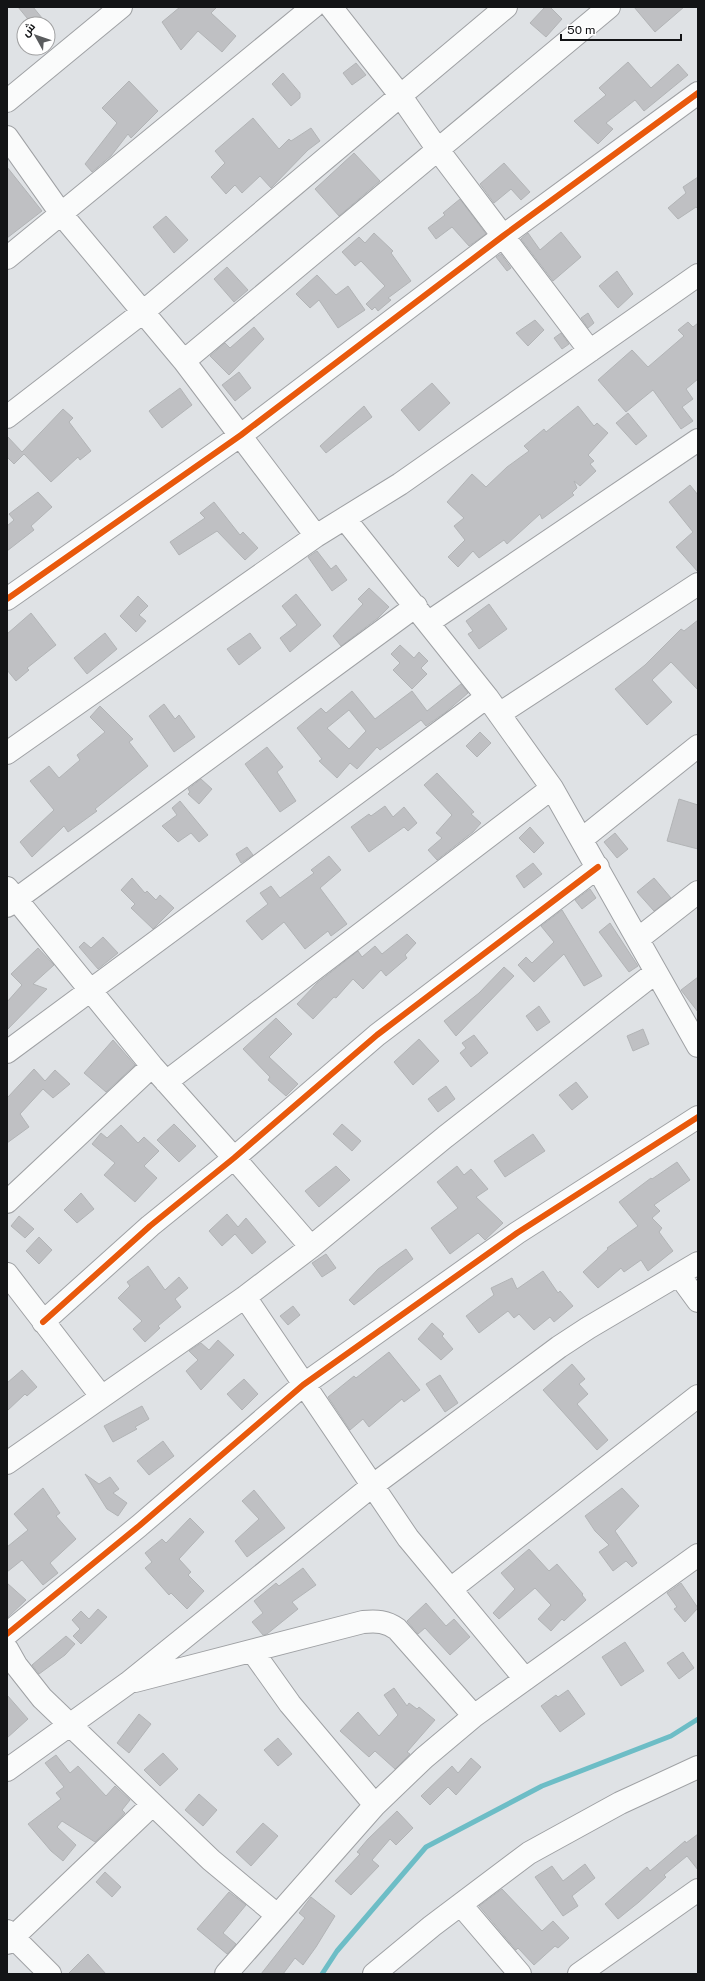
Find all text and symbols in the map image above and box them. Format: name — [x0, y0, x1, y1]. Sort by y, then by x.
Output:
north arrow — [16, 16, 56, 56]
scale bar — [561, 16, 681, 42]
text: ش — [19, 20, 38, 39]
text: 50 m — [567, 23, 595, 37]

